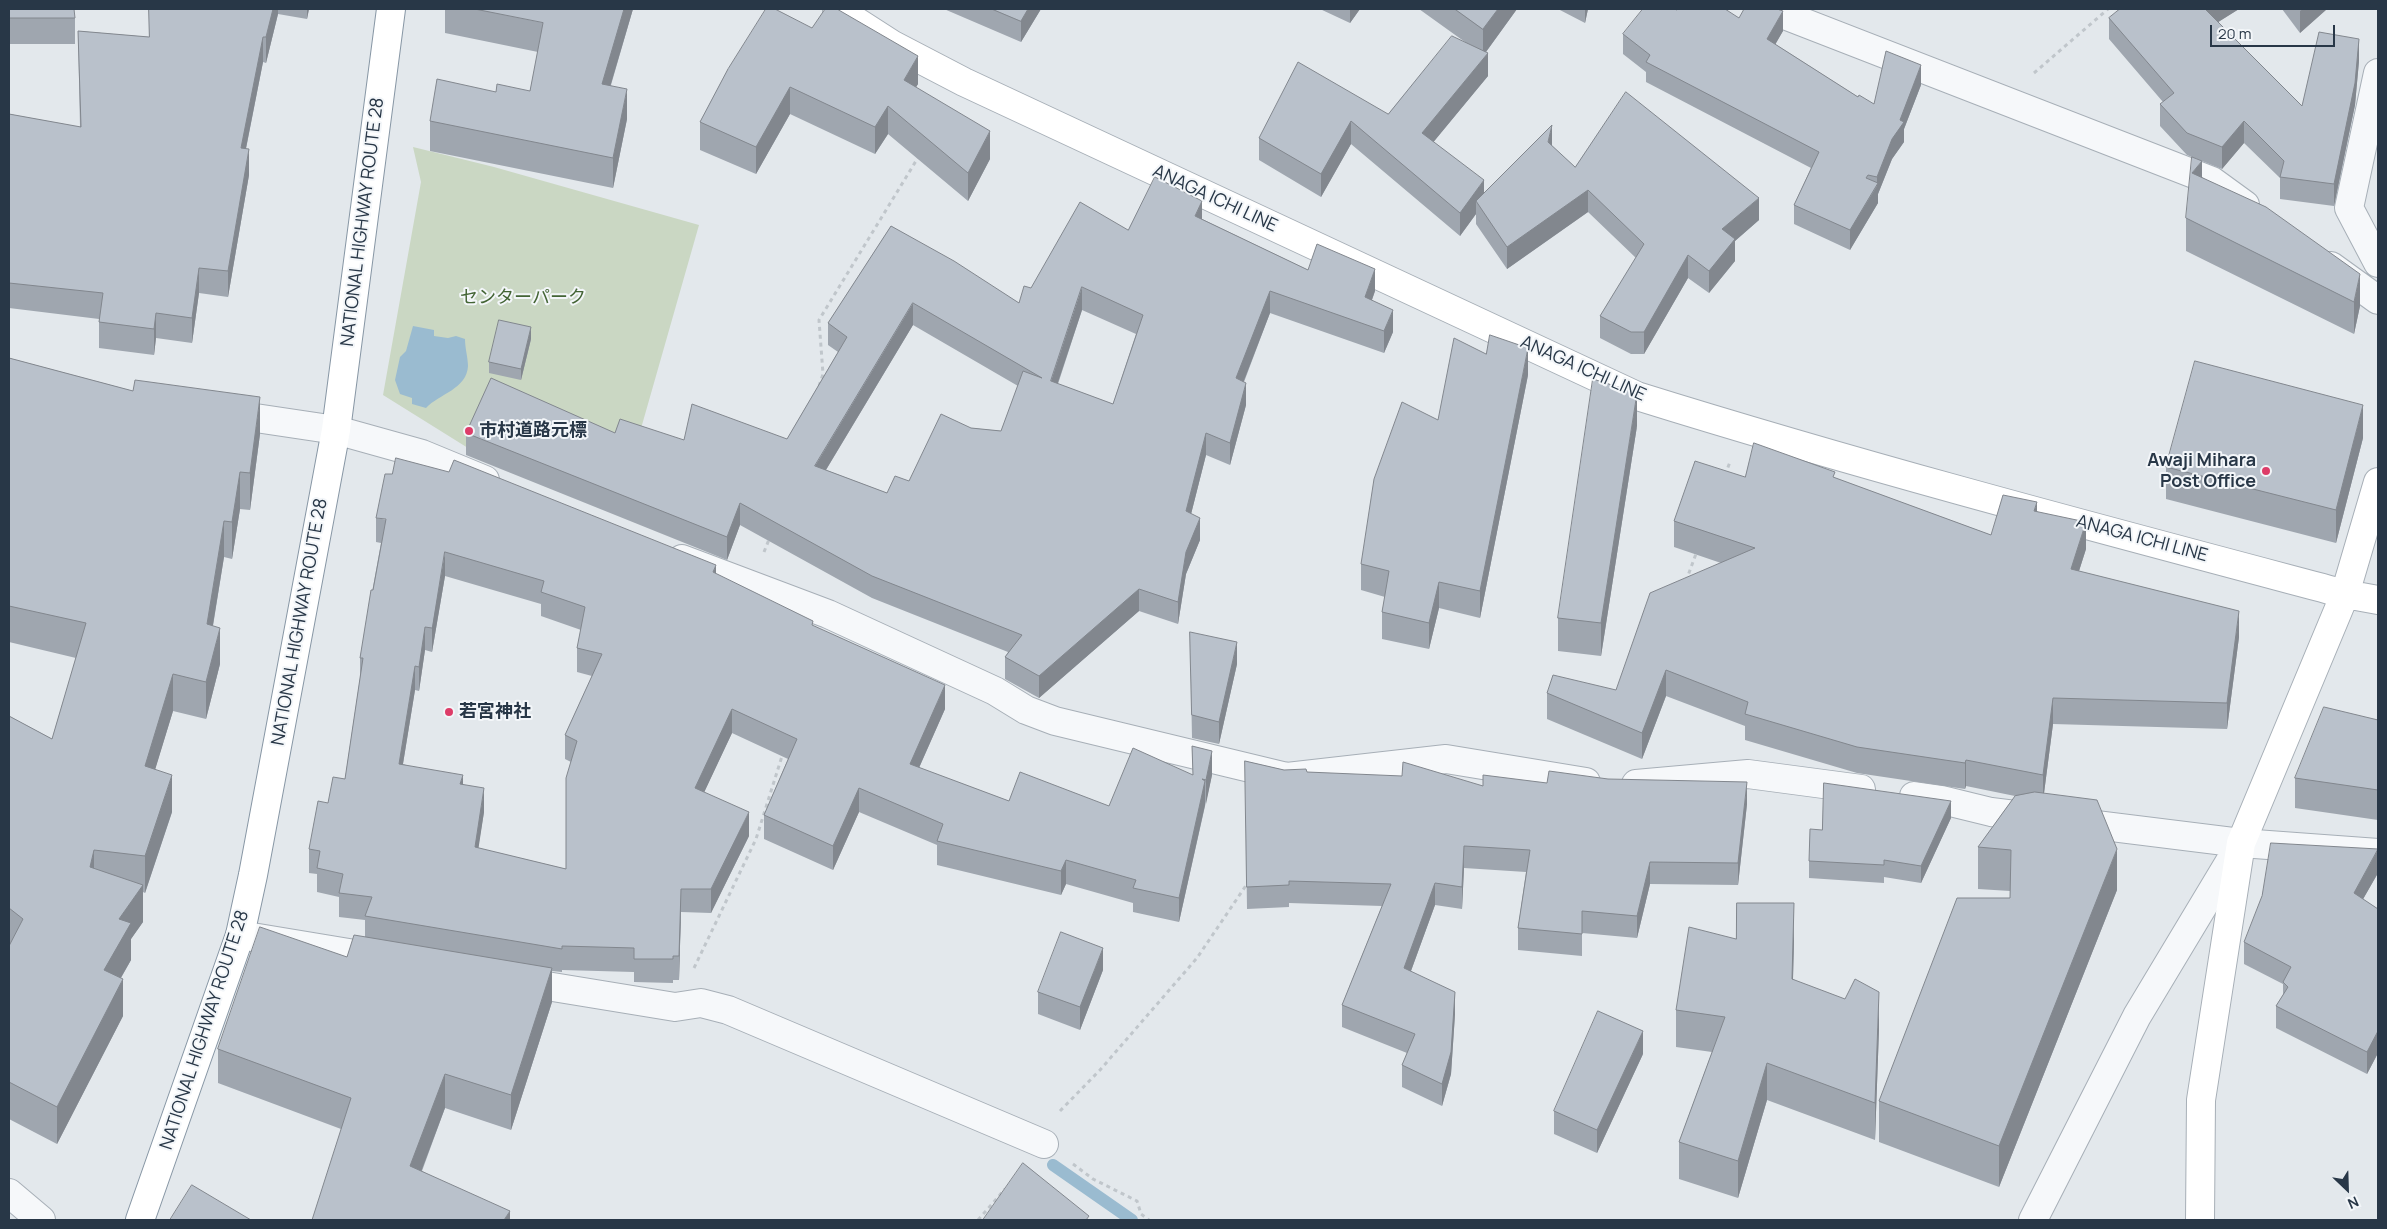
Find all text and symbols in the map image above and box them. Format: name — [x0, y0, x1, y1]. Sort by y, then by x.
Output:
scale bar — [2212, 15, 2337, 47]
text: 20 m — [2218, 23, 2251, 44]
street label: NATIONAL HIGHWAY ROUTE 28 — [337, 96, 389, 348]
street label: ANAGA ICHI LINE — [1149, 161, 1281, 237]
park label: センターパーク — [460, 287, 586, 309]
street label: ANAGA ICHI LINE — [1517, 332, 1649, 406]
place label: 市村道路元標 — [479, 420, 587, 442]
marker: 市村道路元標 — [463, 425, 475, 437]
place label: Awaji Mihara Post Office — [2147, 450, 2256, 492]
marker: Awaji Mihara Post Office — [2260, 465, 2272, 477]
street label: NATIONAL HIGHWAY ROUTE 28 — [268, 497, 332, 747]
street label: ANAGA ICHI LINE — [2074, 511, 2210, 567]
place label: 若宮神社 — [459, 701, 531, 723]
marker: 若宮神社 — [443, 706, 455, 718]
street label: NATIONAL HIGHWAY ROUTE 28 — [156, 908, 254, 1152]
north arrow — [2322, 1164, 2372, 1214]
text: N — [2345, 1192, 2362, 1214]

